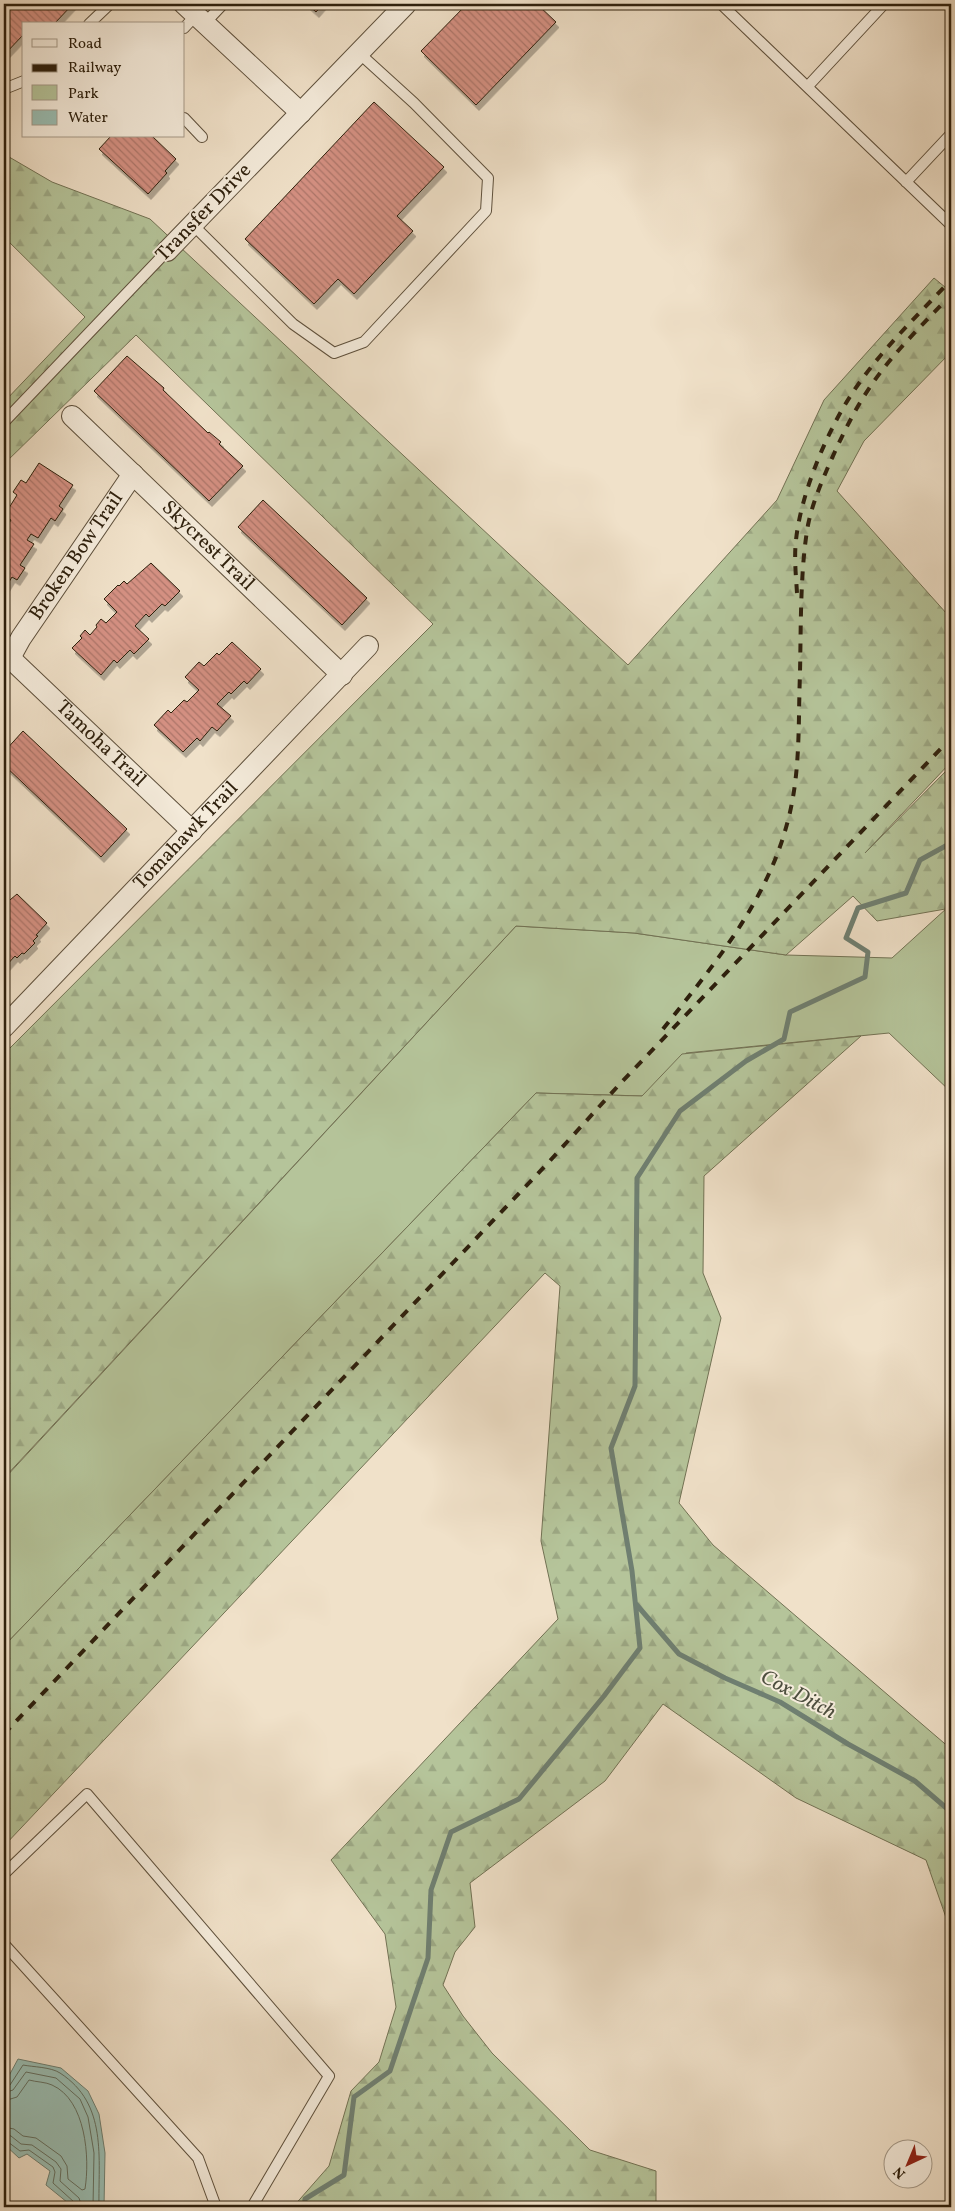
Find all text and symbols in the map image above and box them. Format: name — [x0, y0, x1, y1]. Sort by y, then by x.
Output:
legend — [22, 22, 185, 138]
text: Road — [68, 34, 102, 55]
text: Railway — [68, 58, 121, 79]
text: Park — [68, 84, 99, 105]
text: Water — [68, 108, 108, 129]
street label: Transfer Drive — [150, 157, 258, 269]
street label: Broken Bow Trail — [23, 486, 131, 626]
street label: Skycrest Trail — [155, 495, 261, 598]
street label: Tamoha Trail — [49, 694, 152, 794]
street label: Tomahawk Trail — [128, 775, 245, 897]
water label: Cox Ditch — [755, 1663, 841, 1727]
north arrow — [882, 2138, 932, 2188]
text: N — [890, 2162, 910, 2183]

